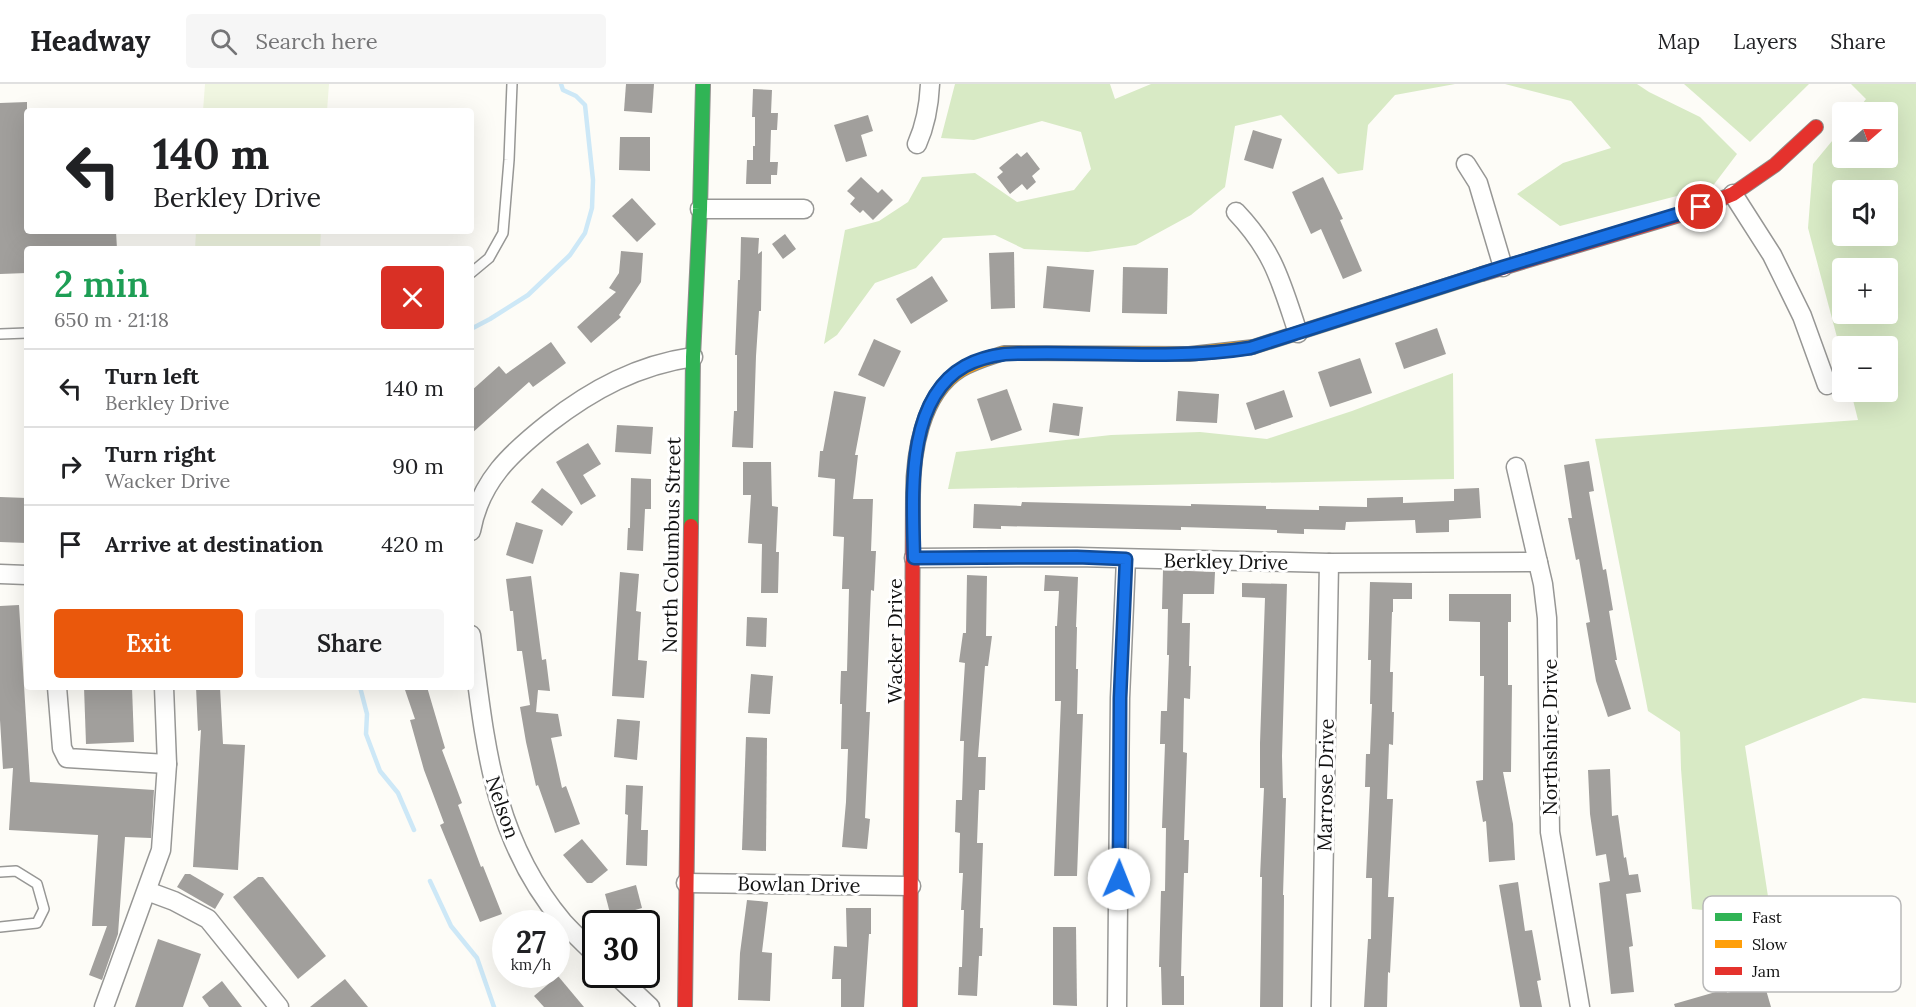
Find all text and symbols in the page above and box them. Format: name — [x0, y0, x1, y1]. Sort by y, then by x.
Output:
search box — [186, 14, 606, 68]
text: Headway — [30, 23, 150, 59]
icon: search — [207, 25, 240, 58]
text: Search here — [255, 27, 378, 55]
text: Map — [1657, 28, 1700, 55]
text: Layers — [1733, 28, 1797, 55]
text: Share — [1830, 28, 1886, 55]
north arrow — [1832, 102, 1898, 168]
map controls — [1832, 102, 1898, 402]
text: 140 m — [153, 127, 269, 181]
icon: left — [54, 132, 132, 210]
text: Berkley Drive — [153, 180, 321, 214]
button: sound — [1832, 180, 1898, 246]
pin — [1675, 181, 1726, 232]
icon: arrive — [1684, 190, 1717, 223]
button: + — [1832, 258, 1898, 324]
text: 2 min — [54, 261, 149, 307]
button: close — [381, 266, 444, 329]
text: 650 m · 21:18 — [54, 307, 169, 332]
button: − — [1832, 336, 1898, 402]
text: Turn left — [105, 362, 199, 390]
icon: left — [54, 372, 87, 405]
text: 140 m — [385, 374, 444, 402]
text: Berkley Drive — [105, 390, 230, 415]
street label: North Columbus Street — [657, 436, 685, 653]
text: Turn right — [105, 440, 216, 468]
icon: right — [54, 450, 87, 483]
text: 90 m — [392, 452, 444, 480]
text: Wacker Drive — [105, 468, 230, 493]
icon: arrive — [54, 528, 87, 561]
text: Arrive at destination — [105, 530, 323, 558]
text: 420 m — [381, 530, 444, 558]
street label: Berkley Drive — [1163, 547, 1289, 575]
street label: Wacker Drive — [882, 578, 907, 704]
button: Exit — [54, 609, 243, 678]
button: Share — [255, 609, 444, 678]
street label: Northshire Drive — [1537, 658, 1562, 815]
street label: Marrose Drive — [1311, 718, 1339, 852]
street label: Nelson — [481, 772, 525, 842]
position arrow — [1087, 847, 1151, 911]
street label: Bowlan Drive — [737, 870, 861, 898]
legend — [1703, 896, 1901, 992]
text: Fast — [1752, 907, 1783, 927]
speed limit sign: 30 — [582, 910, 660, 988]
text: 27 — [516, 923, 546, 961]
text: Slow — [1752, 934, 1788, 954]
text: km/h — [511, 955, 551, 974]
text: Jam — [1751, 961, 1780, 981]

